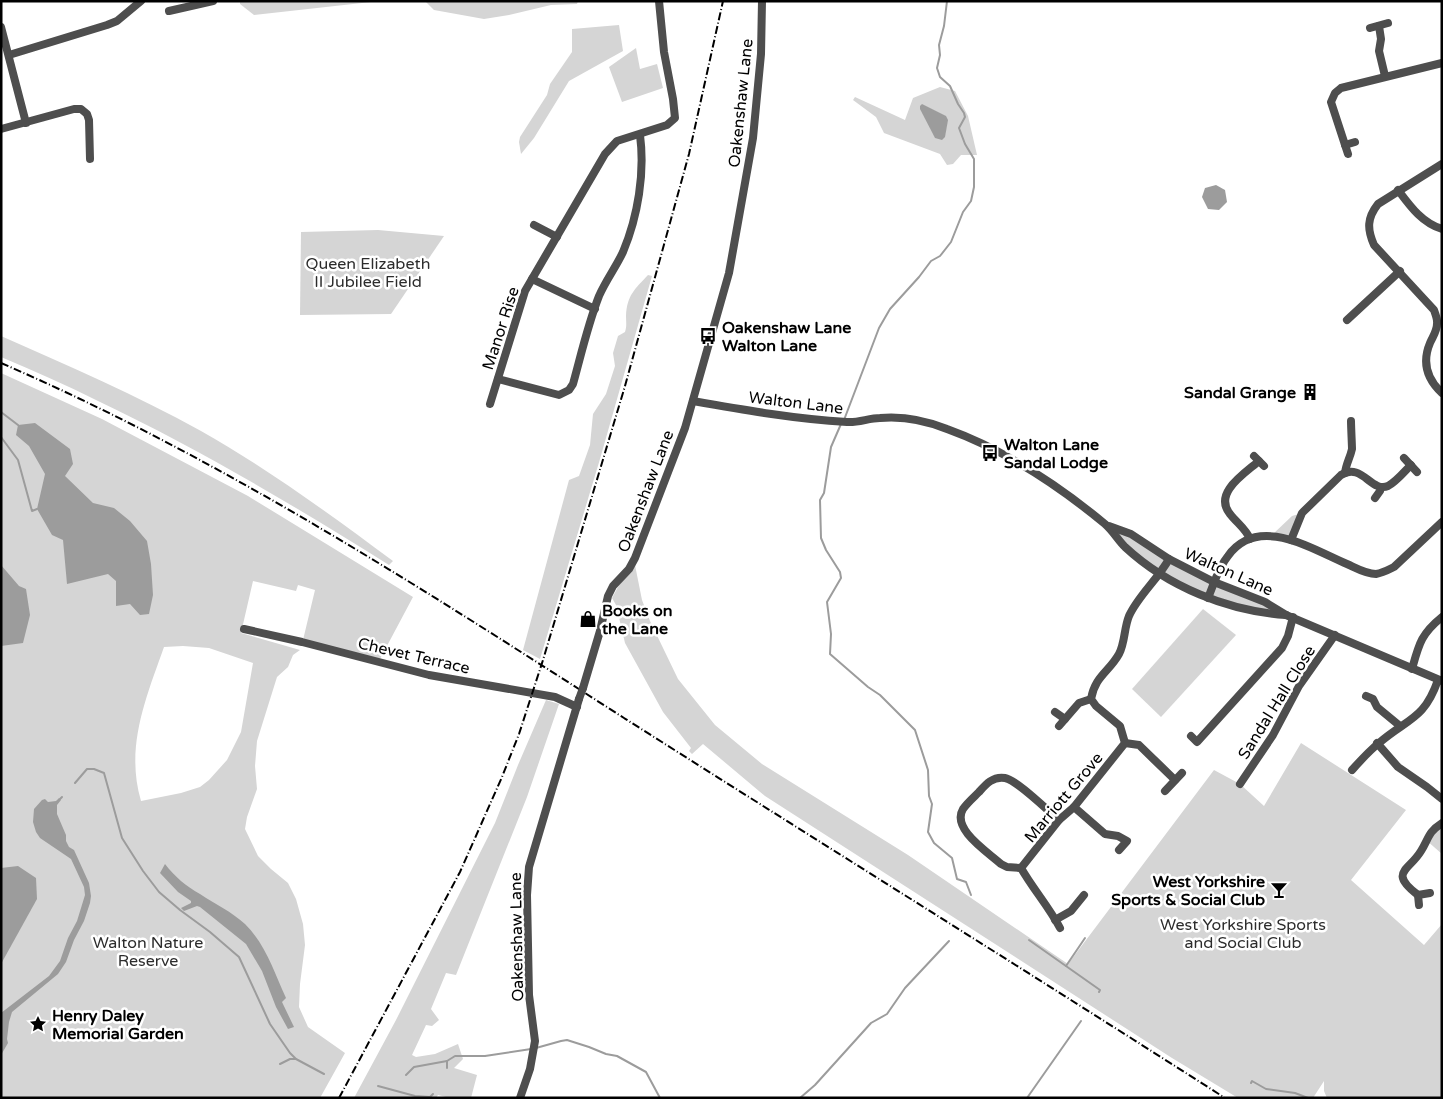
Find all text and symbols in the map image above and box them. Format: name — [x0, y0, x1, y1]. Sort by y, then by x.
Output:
street label: Oakenshaw Lane — [724, 38, 758, 168]
park label: Queen Elizabeth II Jubilee Field — [306, 254, 430, 292]
street label: Manor Rise — [478, 284, 524, 372]
place label: Oakenshaw Lane Walton Lane — [722, 318, 851, 356]
bus stop icon: Oakenshaw Lane Walton Lane — [698, 326, 718, 346]
building icon: Sandal Grange — [1300, 382, 1320, 402]
place label: Sandal Grange — [1184, 383, 1296, 403]
street label: Walton Lane — [747, 387, 844, 419]
street label: Oakenshaw Lane — [613, 427, 678, 555]
place label: Walton Lane Sandal Lodge — [1004, 435, 1108, 473]
bus stop icon: Walton Lane Sandal Lodge — [980, 443, 1000, 463]
street label: Walton Lane — [1181, 543, 1276, 600]
place label: Books on the Lane — [601, 601, 672, 639]
shop icon: Books on the Lane — [578, 609, 598, 629]
street label: Chevet Terrace — [356, 633, 472, 679]
street label: Sandal Hall Close — [1234, 642, 1320, 763]
street label: Marriott Grove — [1020, 748, 1107, 847]
street label: Oakenshaw Lane — [506, 872, 528, 1002]
place label: West Yorkshire Sports & Social Club — [1111, 872, 1265, 910]
bar icon: West Yorkshire Sports & Social Club — [1269, 880, 1289, 900]
park label: West Yorkshire Sports and Social Club — [1160, 915, 1326, 953]
park label: Walton Nature Reserve — [93, 933, 203, 971]
place label: Henry Daley Memorial Garden — [52, 1006, 184, 1044]
place icon: Henry Daley Memorial Garden — [28, 1014, 48, 1034]

